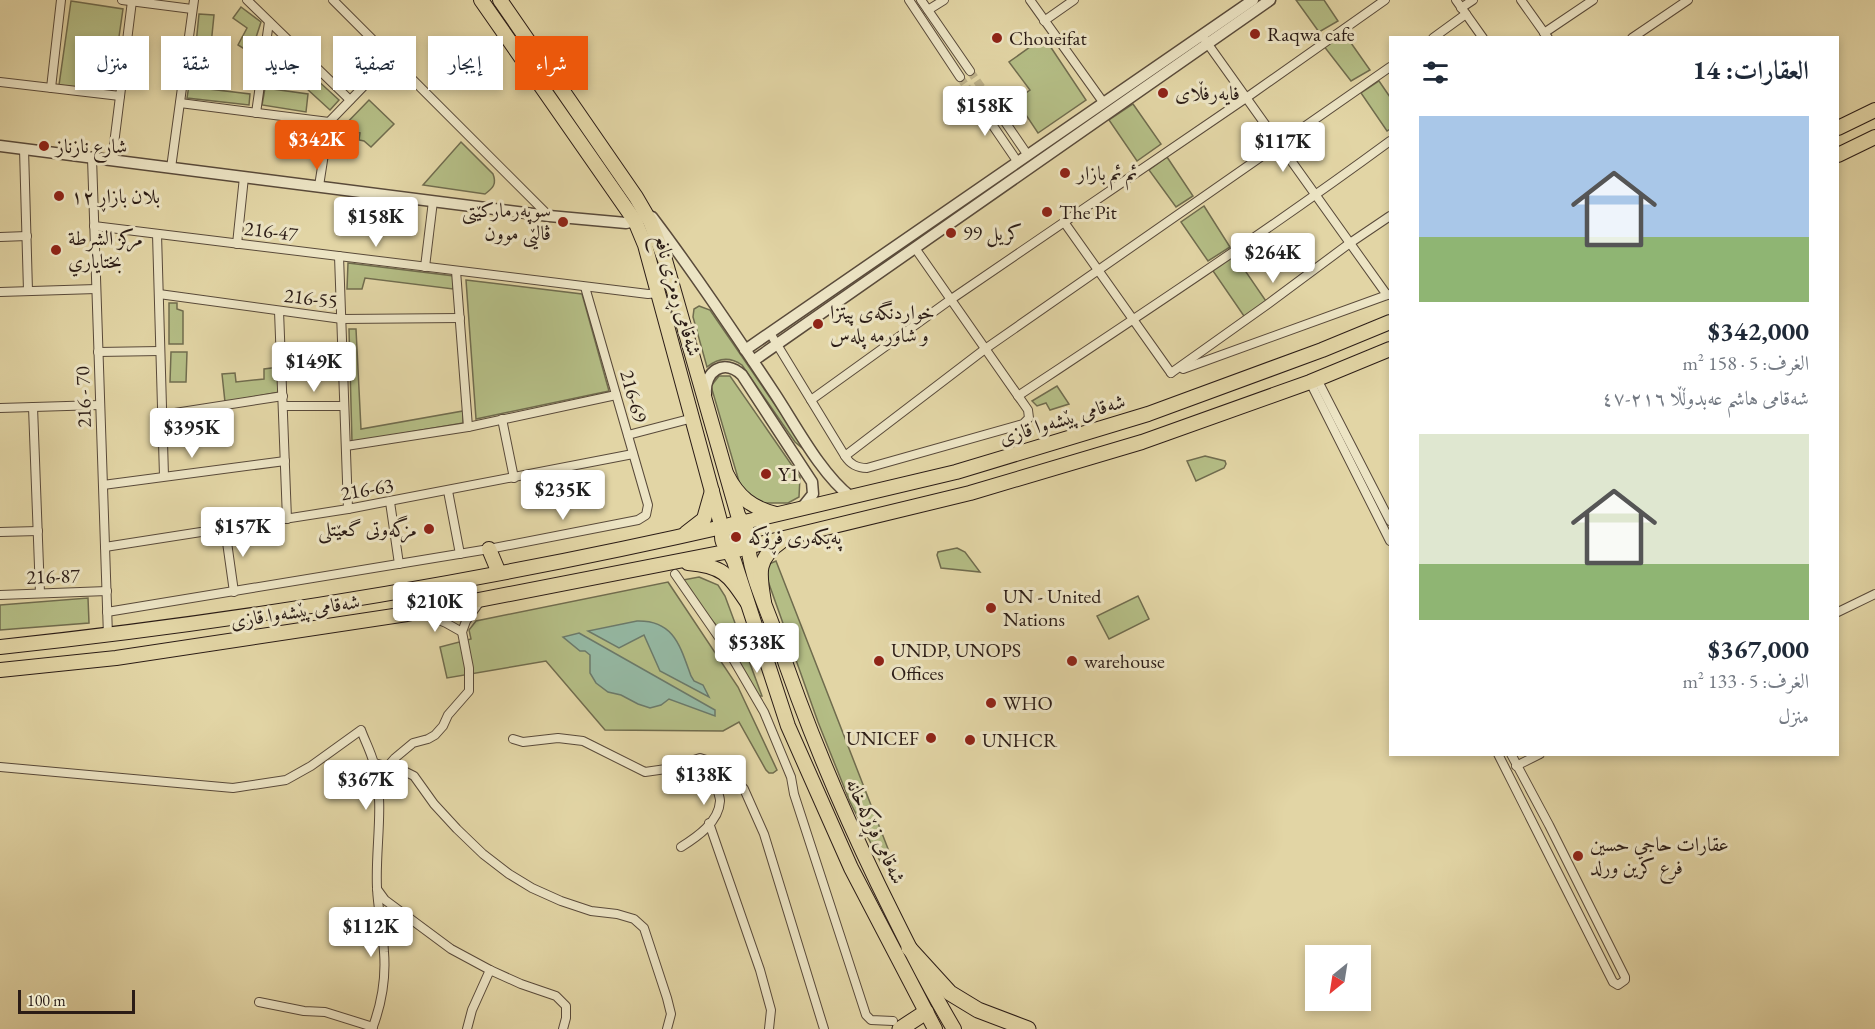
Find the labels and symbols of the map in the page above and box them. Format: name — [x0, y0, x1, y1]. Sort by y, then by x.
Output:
place label: Raqwa cafe — [1267, 21, 1355, 47]
place label: Choueifat — [1009, 25, 1087, 51]
marker: Raqwa cafe — [1248, 27, 1262, 41]
marker: Choueifat — [990, 31, 1004, 45]
place label: فايەرفڵای — [1175, 80, 1240, 106]
pin: $158K — [943, 86, 1027, 137]
marker: فايەرفڵای — [1156, 86, 1170, 100]
pin: $342K — [275, 120, 359, 171]
pin: $117K — [1241, 122, 1325, 173]
place label: شارع نازناز — [54, 133, 127, 164]
marker: شارع نازناز — [37, 139, 51, 153]
place label: ئم ئم بازار — [1075, 160, 1137, 191]
marker: ئم ئم بازار — [1058, 166, 1072, 180]
place label: بلان بازاڕ ١٢ — [71, 183, 160, 212]
marker: بلان بازاڕ ١٢ — [52, 189, 66, 203]
pin: $158K — [334, 197, 418, 248]
place label: سوپەرمارکێتی ڤالێی موون — [462, 197, 551, 250]
place label: The Pit — [1059, 199, 1117, 225]
marker: The Pit — [1040, 205, 1054, 219]
street label: 216-47 — [243, 215, 300, 247]
marker: سوپەرمارکێتی ڤالێی موون — [556, 215, 570, 229]
place label: 99 كريل — [963, 220, 1022, 248]
place label: مركز الشرطة بختاياري — [68, 225, 143, 277]
marker: 99 كريل — [944, 226, 958, 240]
street label: شەقامی ڕەمزی نافع — [643, 231, 708, 360]
pin: $264K — [1231, 233, 1315, 284]
marker: مركز الشرطة بختاياري — [49, 243, 63, 257]
street label: 216-55 — [283, 282, 339, 314]
place label: خواردنگەی پیتزا و شاورمە پلەس — [830, 299, 935, 350]
marker: خواردنگەی پیتزا و شاورمە پلەس — [811, 317, 825, 331]
pin: $149K — [272, 342, 356, 393]
street label: 216 - 70 — [69, 365, 97, 428]
street label: 216-69 — [614, 367, 654, 426]
street label: شەقامی پێشەوا قازی — [996, 387, 1129, 452]
pin: $395K — [150, 408, 234, 459]
place label: Y1 — [778, 461, 799, 487]
marker: Y1 — [759, 467, 773, 481]
pin: $235K — [521, 470, 605, 521]
street label: 216-63 — [338, 472, 396, 506]
pin: $157K — [201, 507, 285, 558]
place label: مزگەوتی گعێتلی — [318, 515, 417, 544]
marker: مزگەوتی گعێتلی — [422, 522, 436, 536]
place label: پەیکەری فڕۆکە — [748, 524, 843, 555]
marker: پەیکەری فڕۆکە — [729, 530, 743, 544]
street label: 216-87 — [26, 562, 81, 590]
pin: $210K — [393, 582, 477, 633]
place label: UN - United Nations — [1003, 583, 1102, 632]
street label: شەقامی پێشەوا قازی — [228, 588, 362, 635]
marker: UN - United Nations — [984, 601, 998, 615]
pin: $538K — [715, 623, 799, 674]
place label: UNDP, UNOPS Offices — [891, 637, 1021, 686]
place label: warehouse — [1084, 648, 1165, 674]
marker: UNDP, UNOPS Offices — [872, 654, 886, 668]
marker: warehouse — [1065, 654, 1079, 668]
place label: WHO — [1003, 690, 1053, 716]
marker: WHO — [984, 696, 998, 710]
place label: UNICEF — [846, 725, 919, 751]
place label: UNHCR — [982, 727, 1058, 753]
marker: UNICEF — [924, 731, 938, 745]
marker: UNHCR — [963, 733, 977, 747]
pin: $138K — [662, 755, 746, 806]
pin: $367K — [324, 760, 408, 811]
street label: شەقامی فڕۆکەخانە — [836, 774, 912, 890]
place label: عقارات حاجي حسين فرع كرين ورلد — [1590, 831, 1729, 885]
marker: عقارات حاجي حسين فرع كرين ورلد — [1571, 849, 1585, 863]
pin: $112K — [329, 907, 413, 958]
north arrow — [1305, 945, 1371, 1011]
scale bar — [18, 987, 135, 1014]

